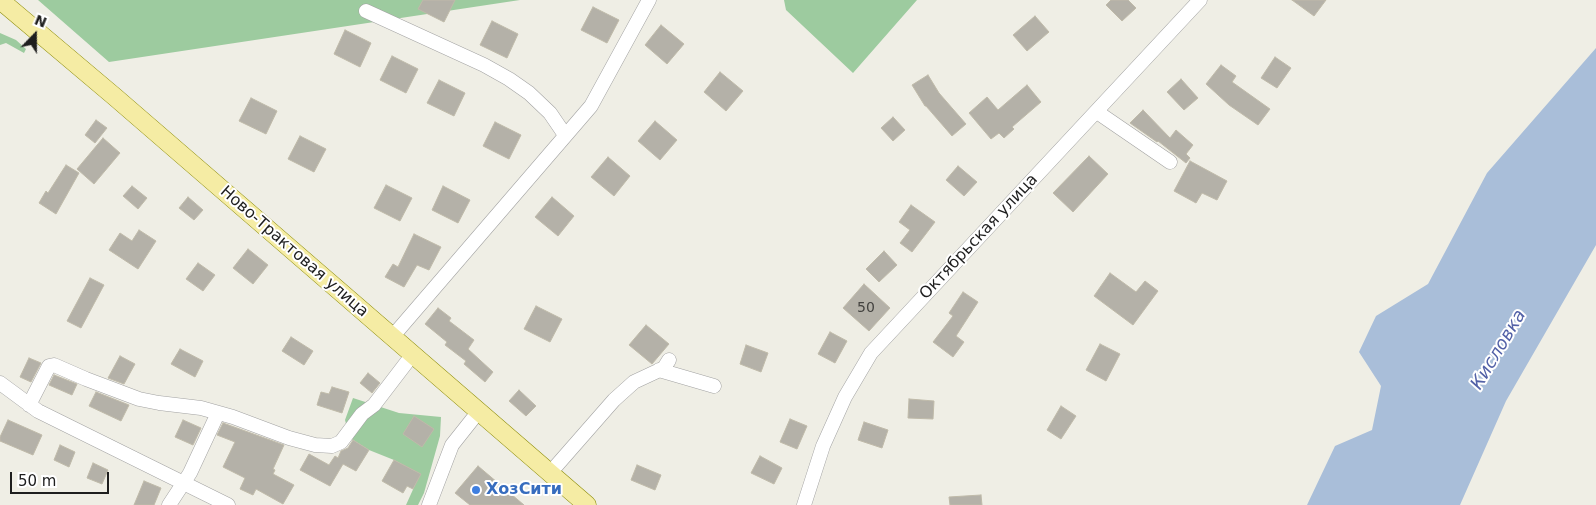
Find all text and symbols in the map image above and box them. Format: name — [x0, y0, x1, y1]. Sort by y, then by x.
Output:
north arrow — [10, 10, 60, 60]
text: N — [32, 11, 49, 31]
street label: Октябрьская улица — [916, 170, 1042, 304]
street label: Ново-Трактовая улица — [216, 182, 372, 322]
house number: 50 — [857, 300, 875, 316]
water label: Кисловка — [1467, 306, 1531, 394]
scale bar — [12, 462, 111, 494]
text: 50 m — [18, 472, 56, 490]
place label: ХозСити — [486, 480, 562, 500]
marker: ХозСити — [470, 484, 482, 496]

